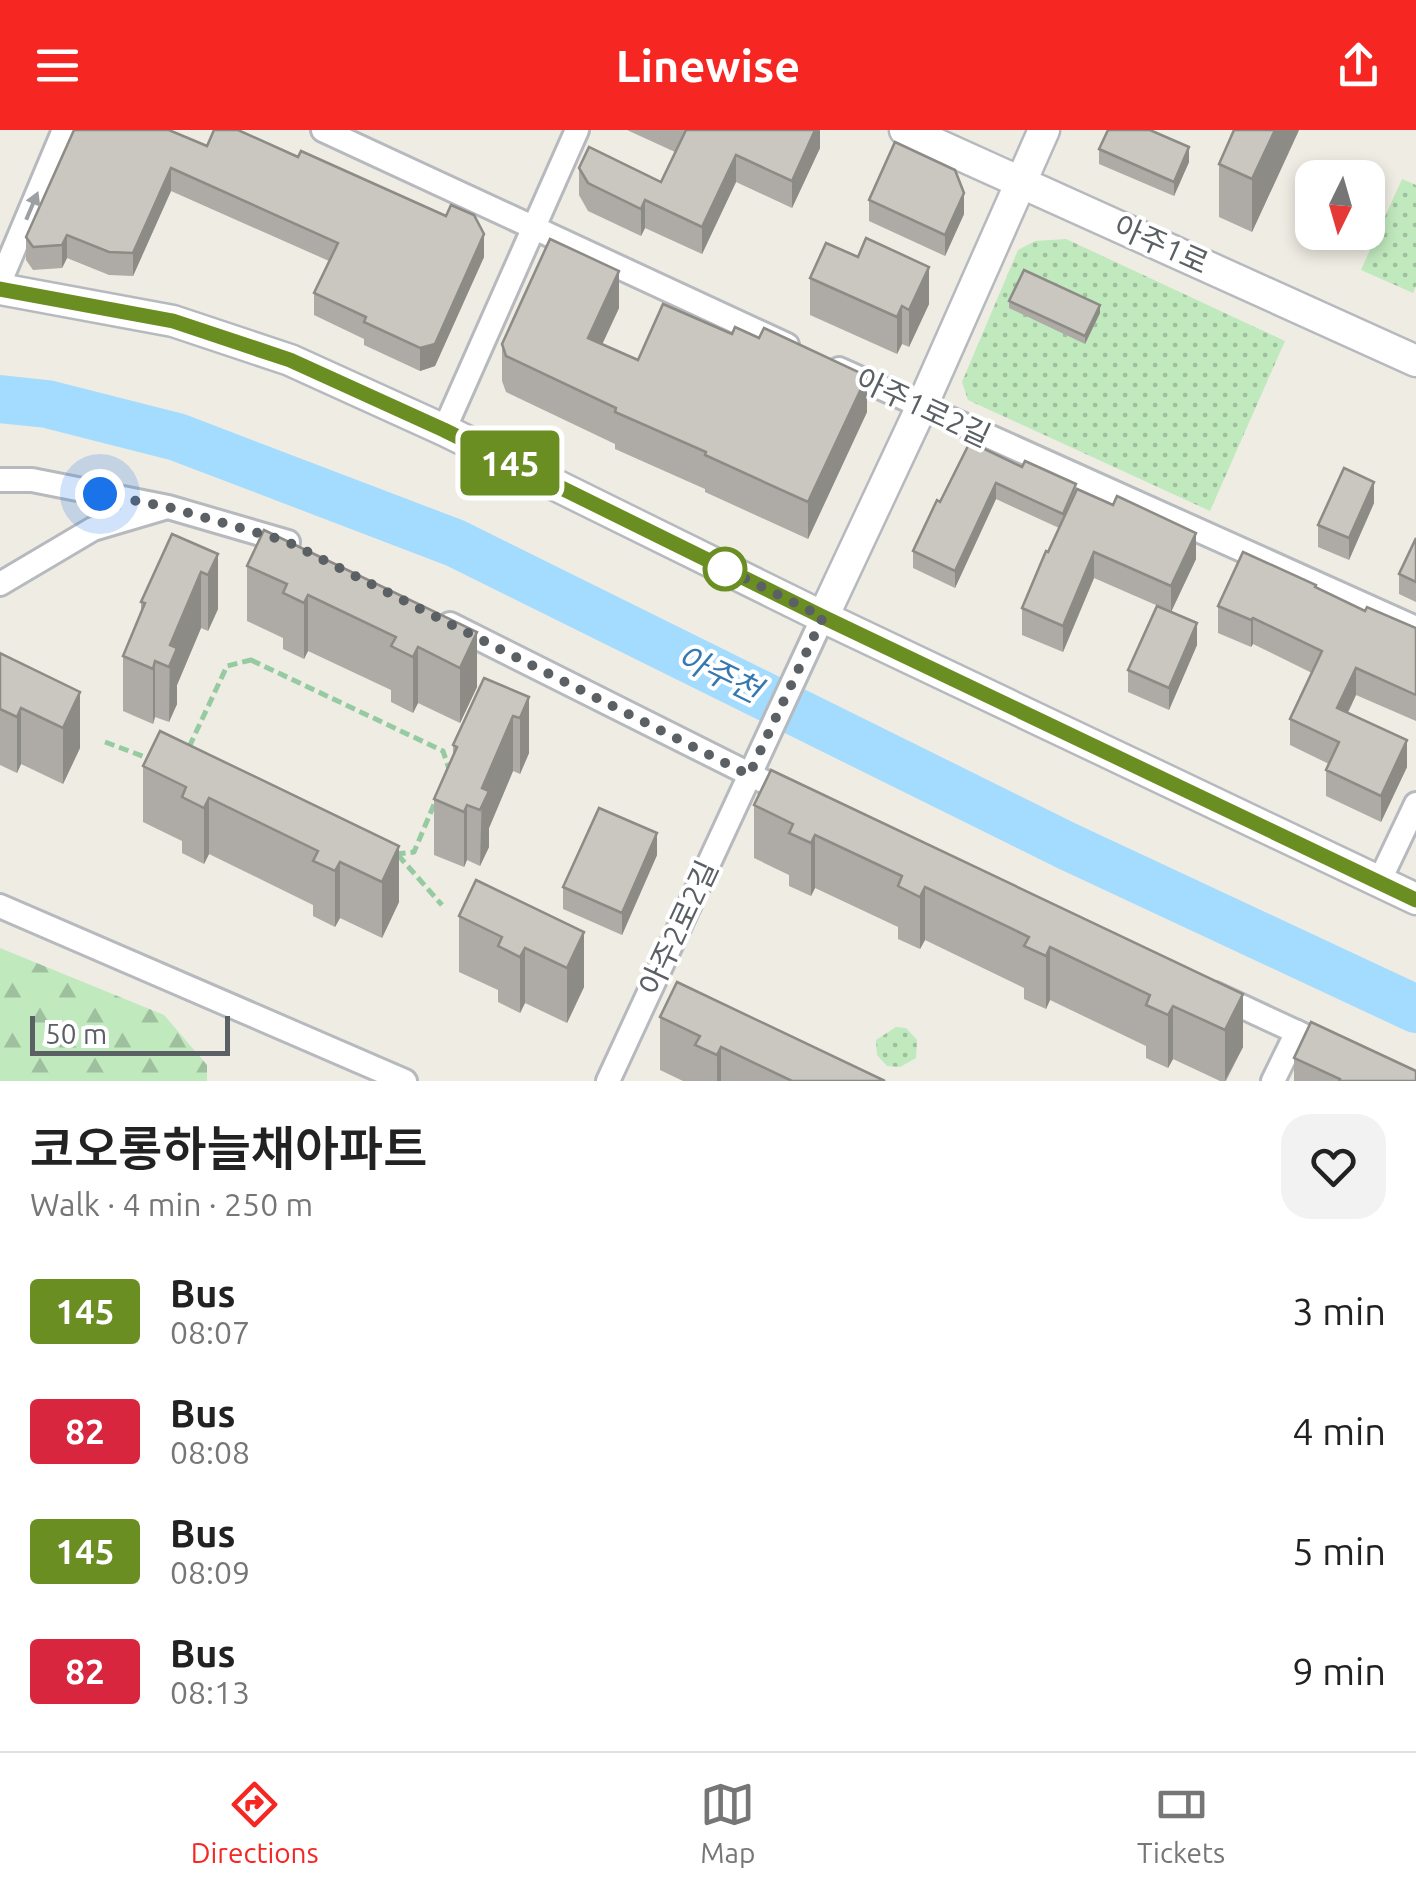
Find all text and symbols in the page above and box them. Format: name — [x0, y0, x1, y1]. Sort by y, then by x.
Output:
icon: menu — [30, 38, 85, 93]
icon: share — [1331, 38, 1386, 93]
text: Linewise — [616, 40, 800, 91]
north arrow — [1295, 160, 1385, 250]
map controls — [1295, 160, 1385, 250]
one-way arrow — [24, 191, 40, 221]
street label: 아주1로 — [1109, 208, 1214, 280]
street label: 아주1로2길 — [851, 361, 996, 453]
line badge: 145 — [452, 430, 568, 496]
text: 145 — [480, 443, 540, 483]
your location — [75, 469, 125, 519]
unlabelled marker — [704, 548, 746, 590]
water label: 아주천 — [672, 638, 770, 710]
street label: 아주2로2길 — [632, 855, 724, 1000]
scale bar — [30, 1011, 230, 1056]
text: 50 m — [45, 1018, 107, 1049]
button: heart — [1281, 1114, 1386, 1219]
text: 코오롱하늘채아파트 — [30, 1121, 427, 1175]
text: Walk · 4 min · 250 m — [30, 1186, 313, 1222]
text: Bus — [170, 1272, 235, 1314]
text: 3 min — [1292, 1290, 1386, 1332]
text: 145 — [55, 1291, 115, 1331]
text: 08:07 — [170, 1314, 250, 1350]
text: Bus — [170, 1392, 235, 1434]
text: 4 min — [1292, 1410, 1386, 1452]
text: 82 — [65, 1411, 105, 1451]
text: 08:08 — [170, 1434, 250, 1470]
text: Bus — [170, 1512, 235, 1554]
text: 5 min — [1292, 1530, 1386, 1572]
text: 145 — [55, 1531, 115, 1571]
text: 08:09 — [170, 1554, 250, 1590]
text: Bus — [170, 1632, 235, 1674]
text: 9 min — [1292, 1650, 1386, 1692]
text: 82 — [65, 1651, 105, 1691]
text: 08:13 — [170, 1674, 250, 1710]
tab: Directions — [191, 1777, 319, 1868]
tab: Map — [700, 1777, 755, 1868]
tab: Tickets — [1137, 1777, 1225, 1868]

